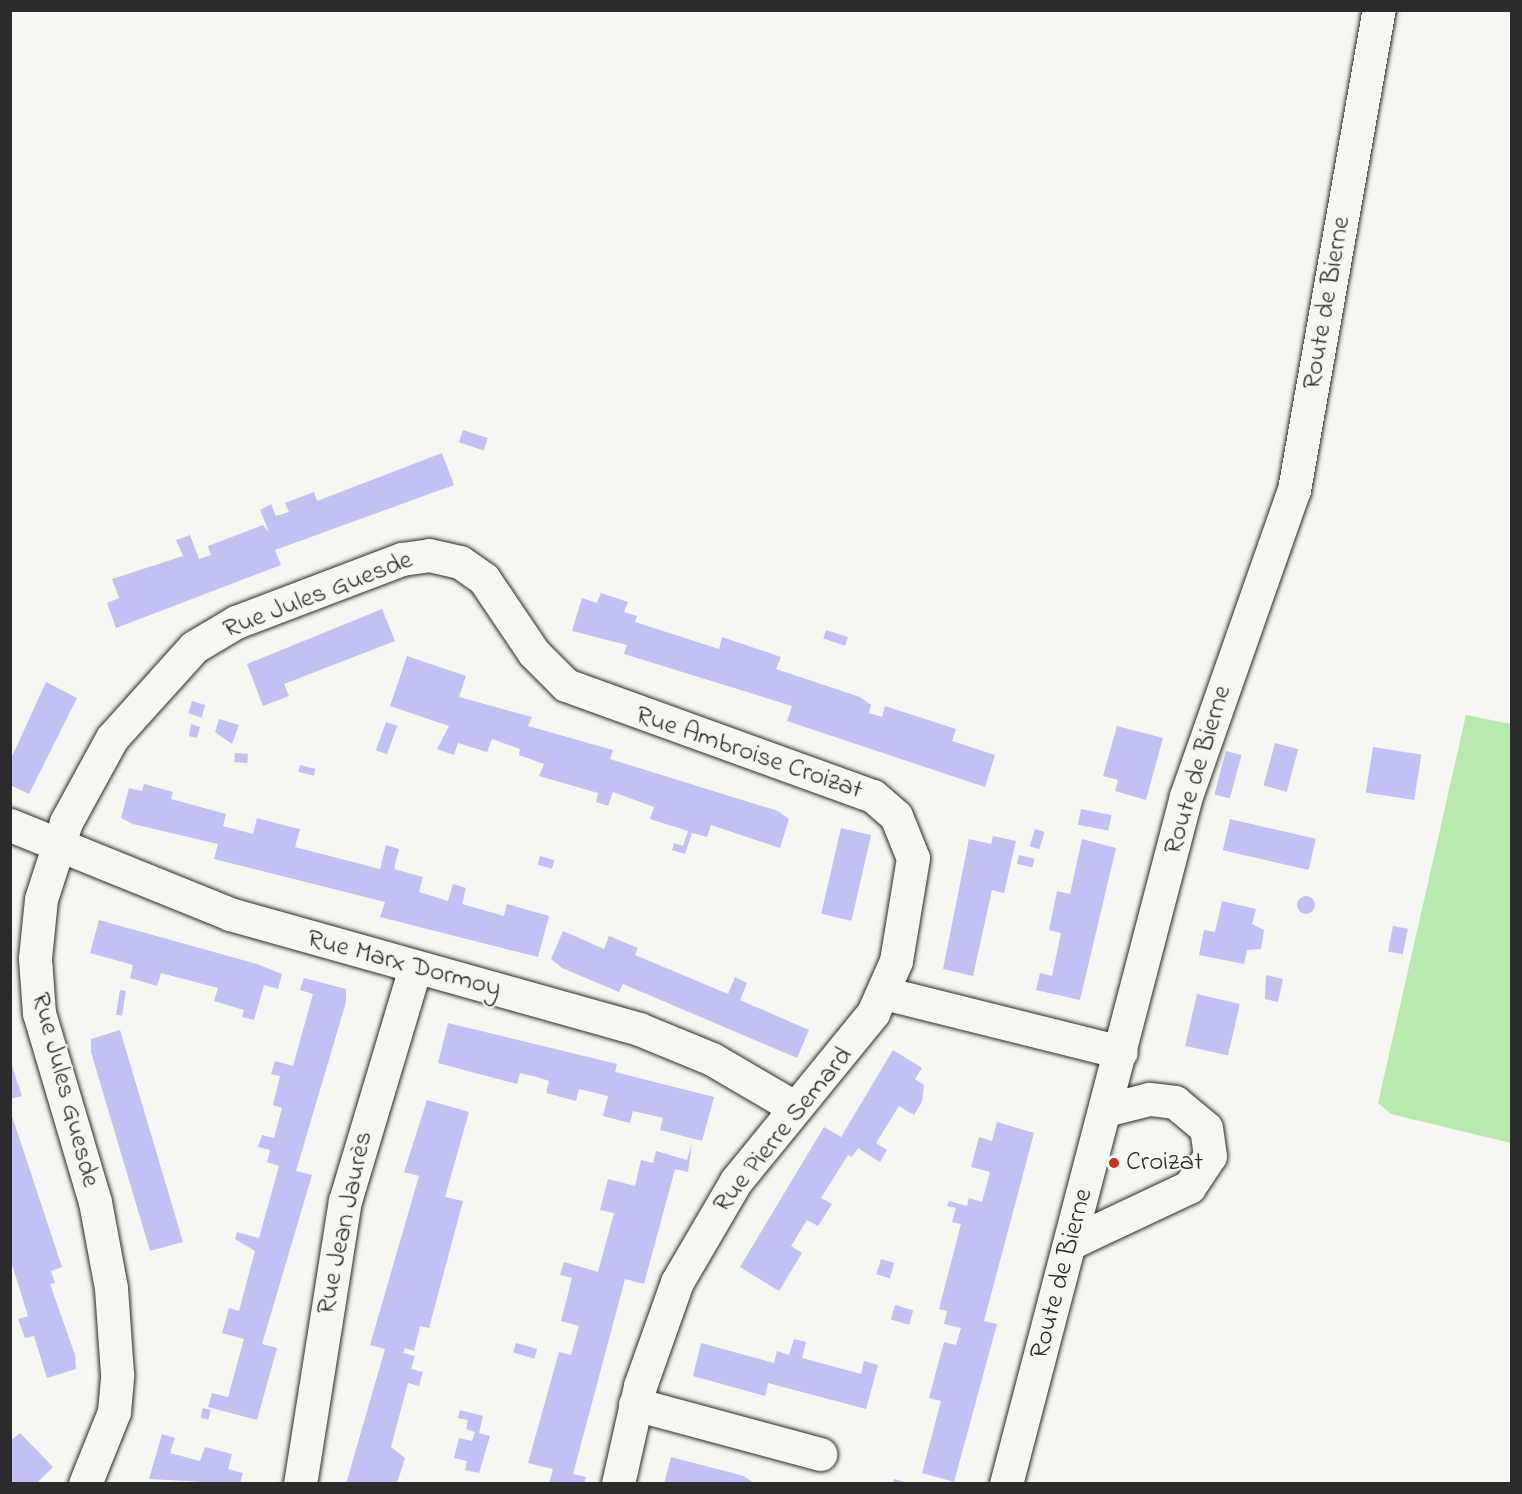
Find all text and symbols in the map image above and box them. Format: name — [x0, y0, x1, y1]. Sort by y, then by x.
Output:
street label: Route de Bierne — [1296, 214, 1358, 392]
street label: Rue Jules Guesde — [219, 544, 417, 646]
street label: Route de Bierne — [1157, 682, 1239, 858]
street label: Rue Ambroise Croizat — [631, 699, 867, 807]
street label: Rue Marx Dormoy — [303, 923, 505, 1005]
street label: Rue Jules Guesde — [23, 989, 107, 1191]
street label: Rue Pierre Semard — [706, 1040, 860, 1220]
street label: Rue Jean Jaurès — [310, 1128, 380, 1318]
place label: Croizat — [1126, 1147, 1203, 1179]
marker: Croizat — [1107, 1156, 1121, 1170]
street label: Route de Bierne — [1024, 1185, 1100, 1363]

